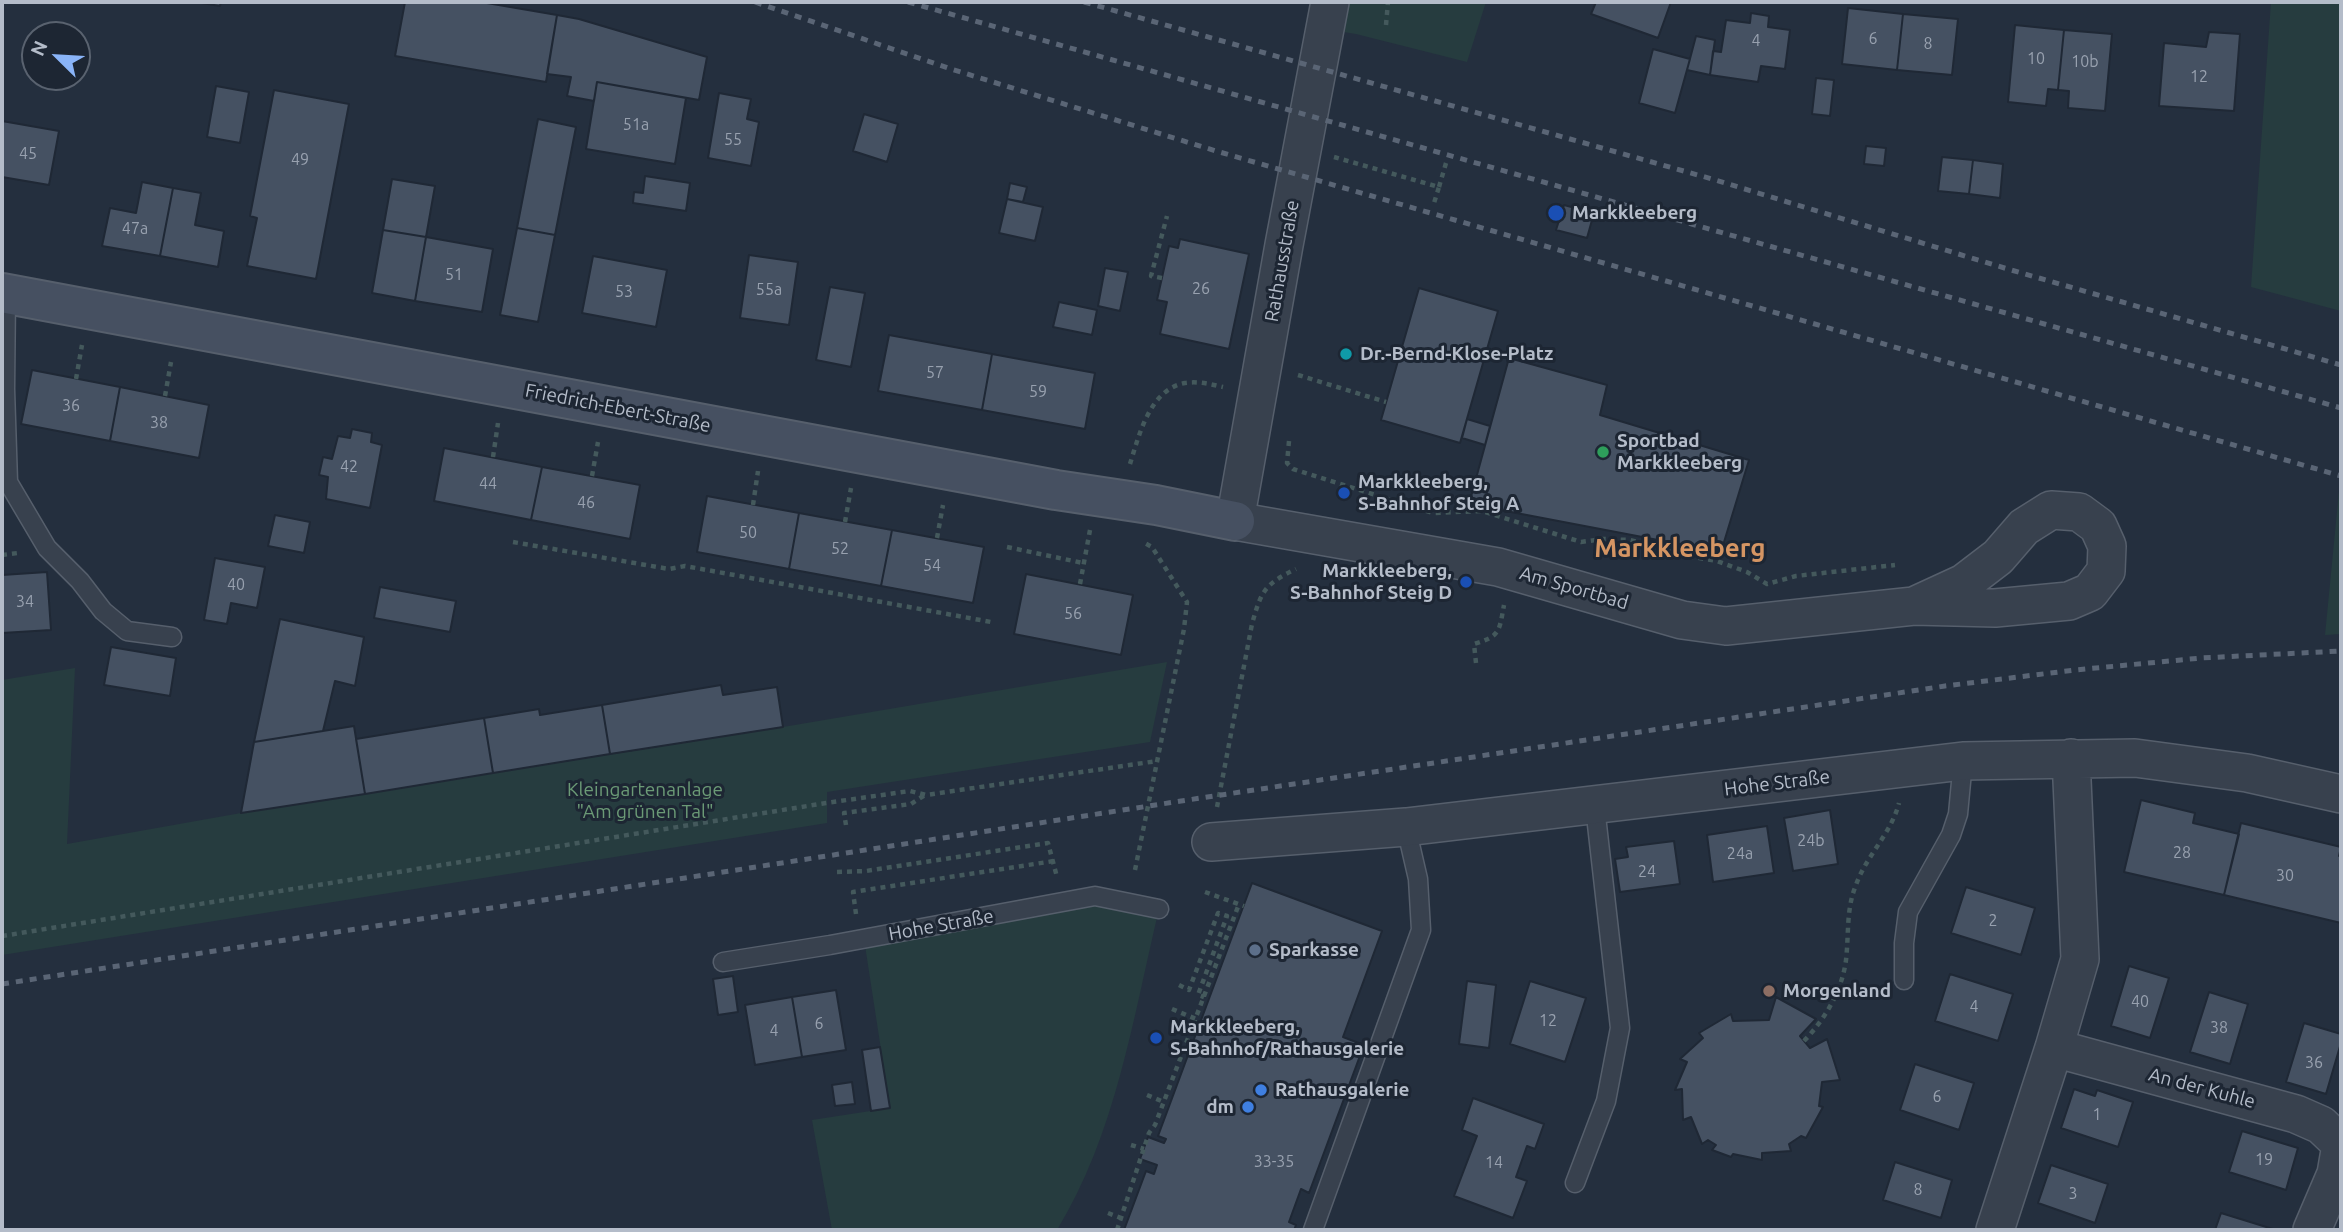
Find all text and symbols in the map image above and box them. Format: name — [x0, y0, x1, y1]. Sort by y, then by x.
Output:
north arrow — [21, 21, 91, 91]
house number: 6 — [1868, 29, 1878, 49]
house number: 4 — [1751, 31, 1761, 51]
house number: 8 — [1923, 34, 1933, 54]
text: N — [26, 37, 52, 59]
house number: 10 — [2027, 49, 2045, 69]
house number: 10b — [2071, 52, 2099, 72]
house number: 12 — [2190, 67, 2208, 87]
house number: 51a — [623, 115, 649, 135]
house number: 55 — [724, 130, 742, 150]
house number: 45 — [19, 144, 37, 164]
house number: 49 — [291, 150, 309, 170]
street label: Rathausstraße — [1260, 198, 1304, 324]
place label: Markkleeberg — [1572, 202, 1697, 224]
marker: Markkleeberg — [1546, 203, 1566, 223]
house number: 47a — [122, 219, 148, 239]
house number: 51 — [445, 265, 463, 285]
house number: 26 — [1192, 279, 1210, 299]
house number: 55a — [756, 280, 782, 300]
house number: 53 — [615, 282, 633, 302]
place label: Dr.-Bernd-Klose-Platz — [1360, 343, 1553, 365]
marker: Dr.-Bernd-Klose-Platz — [1338, 346, 1354, 362]
house number: 57 — [926, 363, 944, 383]
street label: Friedrich-Ebert-Straße — [523, 379, 713, 437]
house number: 59 — [1029, 382, 1047, 402]
house number: 36 — [62, 396, 80, 416]
house number: 38 — [150, 413, 168, 433]
place label: Sportbad Markkleeberg — [1617, 430, 1742, 474]
marker: Sportbad Markkleeberg — [1595, 444, 1611, 460]
house number: 42 — [340, 457, 358, 477]
place label: Markkleeberg, S-Bahnhof Steig A — [1358, 471, 1519, 515]
house number: 44 — [479, 474, 497, 494]
marker: Markkleeberg, S-Bahnhof Steig A — [1336, 485, 1352, 501]
house number: 46 — [577, 493, 595, 513]
house number: 50 — [739, 523, 757, 543]
district label: Markkleeberg — [1594, 532, 1766, 564]
house number: 52 — [831, 539, 849, 559]
house number: 54 — [923, 556, 941, 576]
place label: Markkleeberg, S-Bahnhof Steig D — [1290, 560, 1452, 604]
street label: Am Sportbad — [1517, 562, 1631, 614]
marker: Markkleeberg, S-Bahnhof Steig D — [1458, 574, 1474, 590]
house number: 40 — [227, 575, 245, 595]
house number: 34 — [16, 592, 34, 612]
house number: 56 — [1064, 604, 1082, 624]
street label: Hohe Straße — [1723, 765, 1831, 801]
park label: Kleingartenanlage "Am grünen Tal" — [567, 779, 723, 823]
house number: 24b — [1797, 831, 1825, 851]
house number: 28 — [2173, 843, 2191, 863]
house number: 24a — [1727, 844, 1753, 864]
house number: 24 — [1638, 862, 1656, 882]
house number: 30 — [2276, 866, 2294, 886]
street label: Hohe Straße — [887, 905, 995, 945]
house number: 2 — [1988, 911, 1998, 931]
place label: Sparkasse — [1269, 939, 1359, 961]
marker: Sparkasse — [1247, 942, 1263, 958]
place label: Morgenland — [1783, 980, 1891, 1002]
marker: Morgenland — [1761, 983, 1777, 999]
house number: 40 — [2131, 992, 2149, 1012]
house number: 4 — [1969, 997, 1979, 1017]
house number: 12 — [1539, 1011, 1557, 1031]
house number: 6 — [814, 1014, 824, 1034]
place label: Markkleeberg, S-Bahnhof/Rathausgalerie — [1170, 1016, 1404, 1060]
house number: 38 — [2210, 1018, 2228, 1038]
house number: 4 — [769, 1021, 779, 1041]
marker: Markkleeberg, S-Bahnhof/Rathausgalerie — [1148, 1030, 1164, 1046]
house number: 36 — [2305, 1053, 2323, 1073]
street label: An der Kuhle — [2146, 1063, 2258, 1113]
place label: Rathausgalerie — [1275, 1079, 1409, 1101]
marker: Rathausgalerie — [1253, 1082, 1269, 1098]
house number: 6 — [1932, 1087, 1942, 1107]
place label: dm — [1206, 1096, 1234, 1118]
marker: dm — [1240, 1099, 1256, 1115]
house number: 1 — [2092, 1105, 2102, 1125]
house number: 19 — [2255, 1150, 2273, 1170]
house number: 33-35 — [1254, 1152, 1294, 1172]
house number: 14 — [1485, 1153, 1503, 1173]
house number: 8 — [1913, 1180, 1923, 1200]
house number: 3 — [2068, 1184, 2078, 1204]

